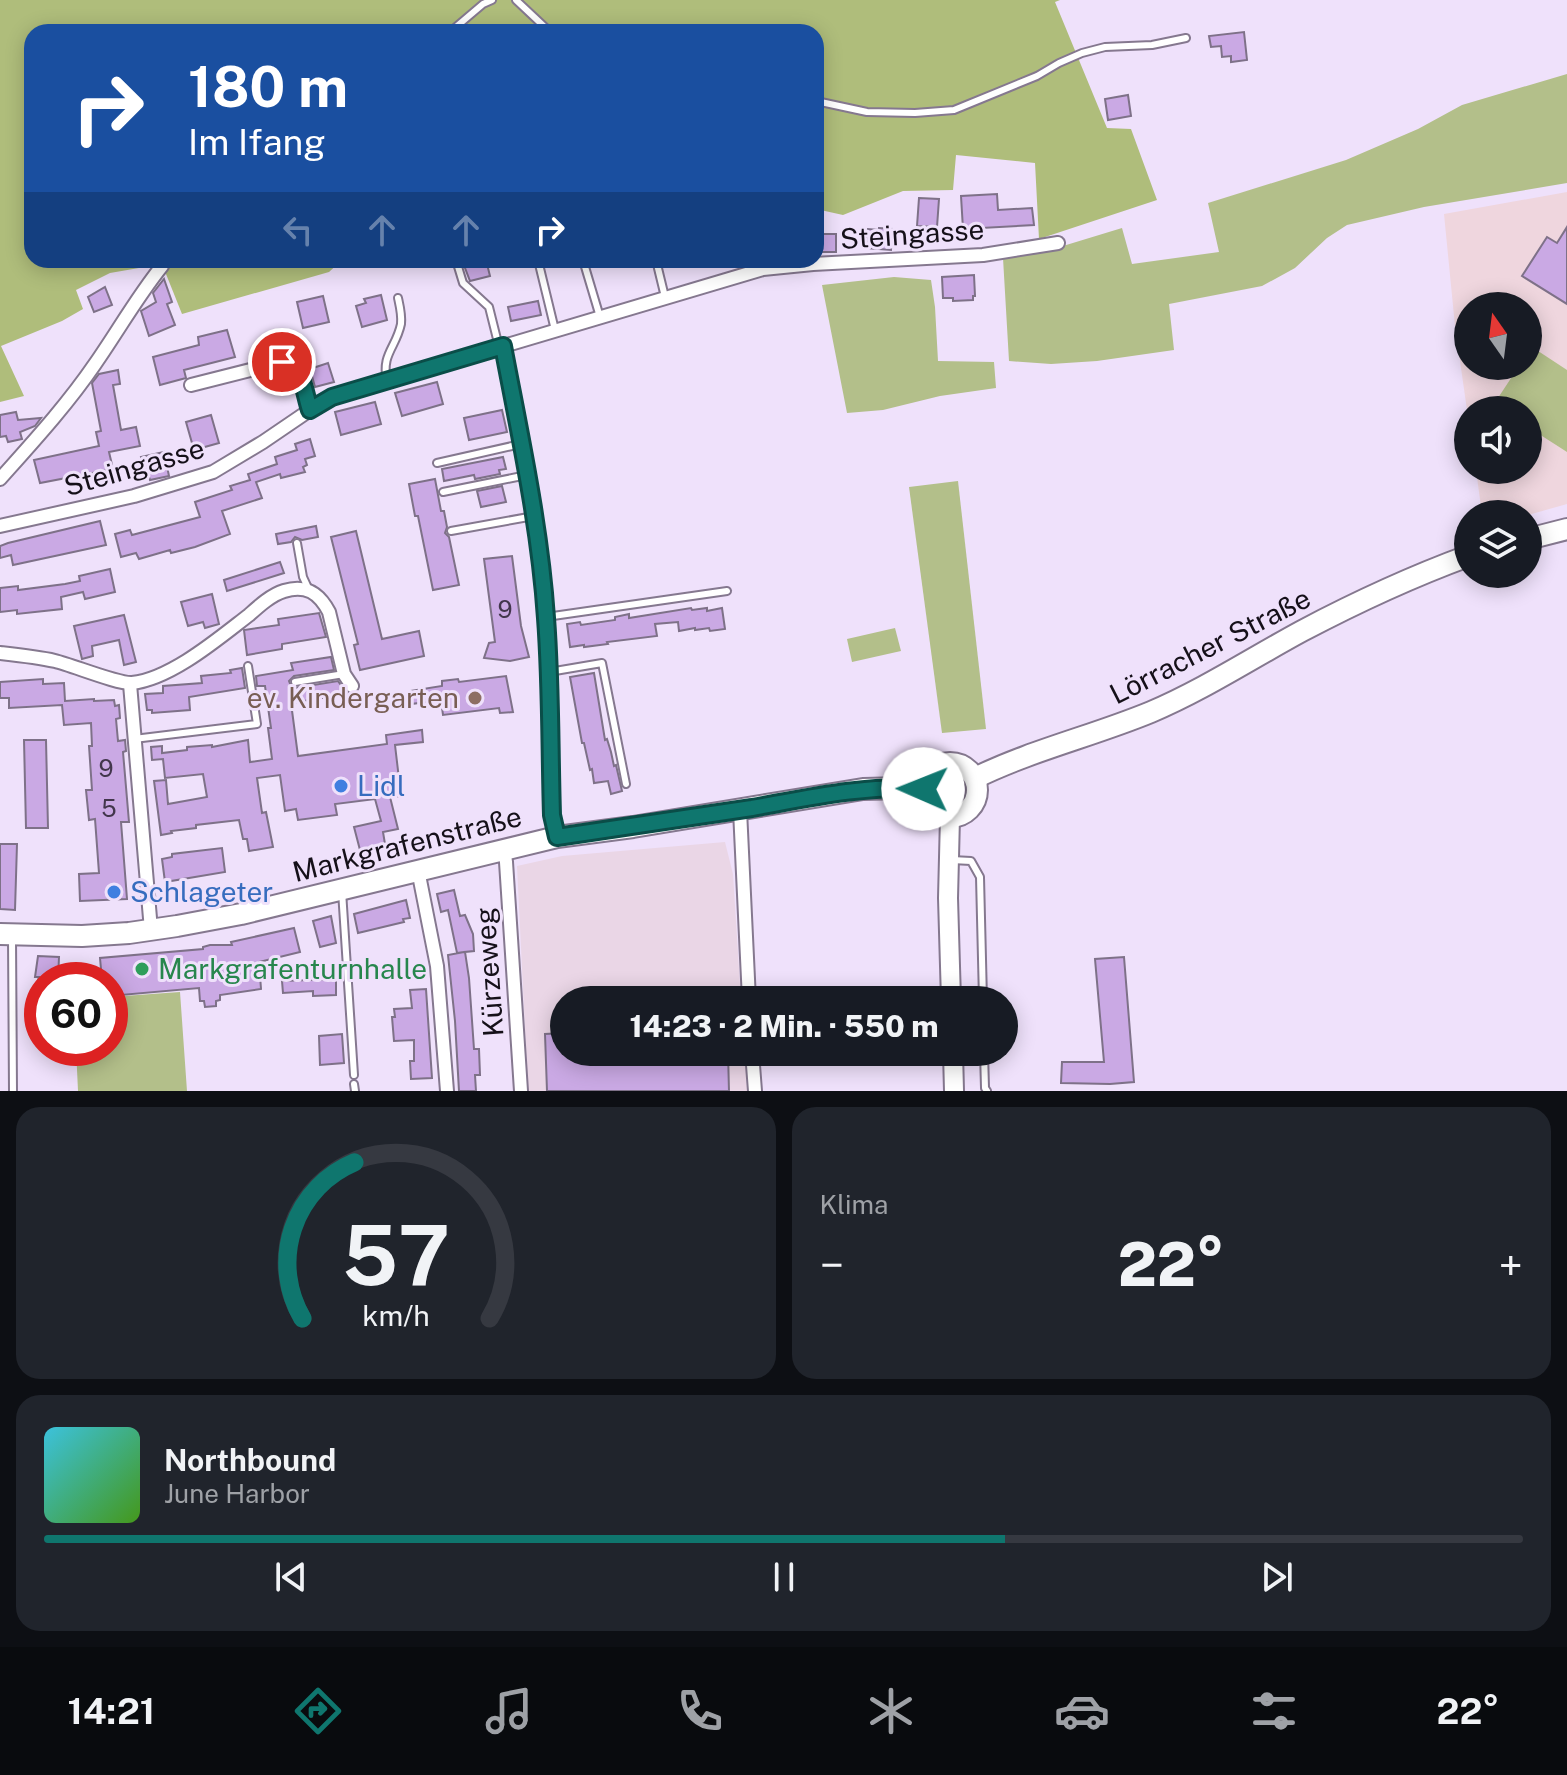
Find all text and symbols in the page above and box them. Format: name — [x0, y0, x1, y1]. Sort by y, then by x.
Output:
text: 180 m — [188, 54, 348, 120]
icon: right — [56, 56, 160, 160]
text: Im Ifang — [188, 121, 326, 163]
icon: left — [276, 208, 320, 252]
icon: ahead — [360, 208, 404, 252]
icon: ahead — [444, 208, 488, 252]
icon: right — [528, 208, 572, 252]
street label: Steingasse — [839, 212, 985, 255]
north arrow — [1454, 292, 1542, 380]
map controls — [1454, 292, 1542, 588]
pin — [248, 328, 316, 396]
icon: arrive — [260, 340, 304, 384]
button: sound — [1454, 396, 1542, 484]
street label: Steingasse — [60, 431, 208, 502]
button: layers — [1454, 500, 1542, 588]
street label: Lörracher Straße — [1104, 581, 1316, 710]
house number: 9 — [498, 595, 513, 623]
place label: ev. Kindergarten — [247, 681, 459, 714]
marker: ev. Kindergarten — [466, 689, 484, 707]
position arrow — [881, 747, 965, 831]
house number: 9 — [99, 754, 114, 782]
place label: Lidl — [357, 769, 405, 802]
marker: Lidl — [332, 777, 350, 795]
house number: 5 — [101, 794, 117, 822]
street label: Markgrafenstraße — [289, 799, 525, 888]
place label: Schlageter — [130, 875, 273, 908]
marker: Schlageter — [105, 883, 123, 901]
street label: Kürzeweg — [468, 906, 509, 1038]
place label: Markgrafenturnhalle — [158, 952, 427, 985]
marker: Markgrafenturnhalle — [133, 960, 151, 978]
speed limit sign: 60 — [24, 962, 128, 1066]
text: 14:23 · 2 Min. · 550 m — [629, 1008, 939, 1044]
text: Klima — [820, 1189, 888, 1220]
text: 57 — [342, 1206, 450, 1304]
text: 22° — [1118, 1229, 1225, 1300]
text: − — [820, 1239, 844, 1291]
text: + — [1499, 1239, 1523, 1291]
text: km/h — [362, 1299, 429, 1332]
text: Northbound — [164, 1442, 336, 1478]
text: June Harbor — [164, 1478, 310, 1509]
icon: previous — [269, 1555, 313, 1599]
icon: pause — [762, 1555, 806, 1599]
icon: next — [1255, 1555, 1299, 1599]
icon: directions — [290, 1683, 346, 1739]
icon: music — [481, 1683, 537, 1739]
icon: phone — [672, 1683, 728, 1739]
icon: climate — [863, 1683, 919, 1739]
icon: car — [1054, 1683, 1110, 1739]
icon: filters — [1246, 1683, 1302, 1739]
text: 14:21 — [68, 1690, 155, 1732]
text: 22° — [1437, 1690, 1499, 1732]

